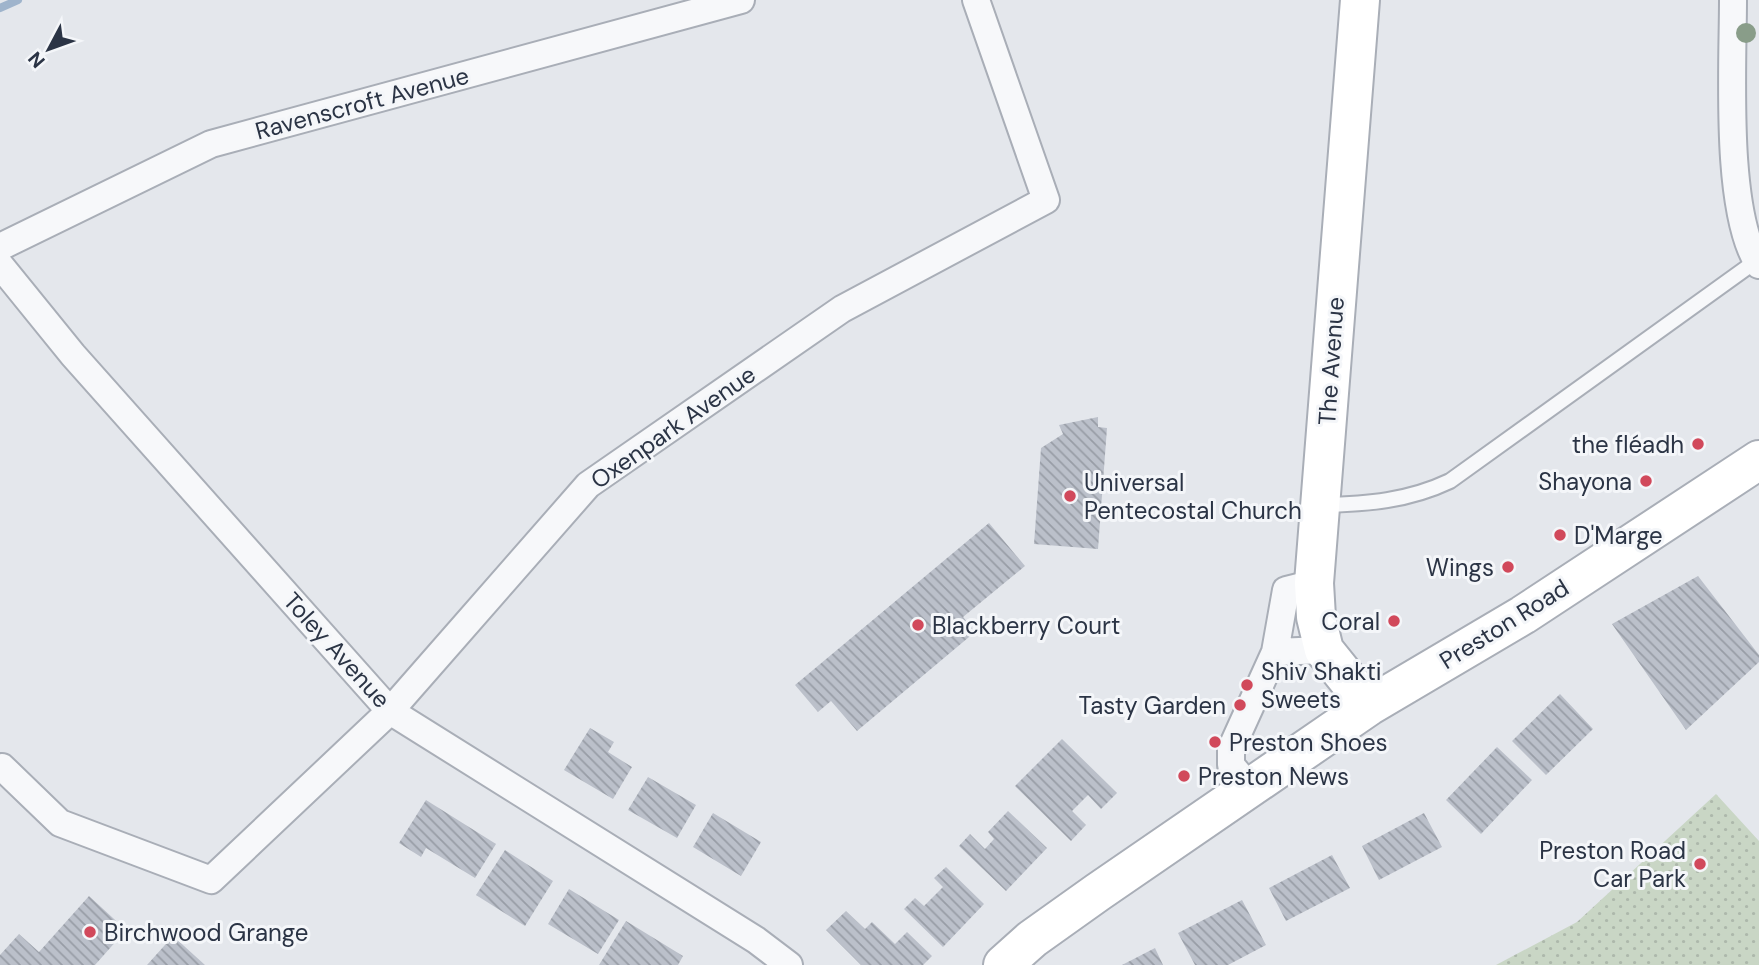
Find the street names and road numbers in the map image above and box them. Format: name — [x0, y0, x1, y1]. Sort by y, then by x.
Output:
street label: Ravenscroft Avenue — [252, 60, 472, 146]
street label: The Avenue — [1311, 296, 1351, 426]
street label: Oxenpark Avenue — [584, 359, 762, 495]
street label: Preston Road — [1434, 572, 1574, 676]
street label: Toley Avenue — [277, 586, 397, 714]

